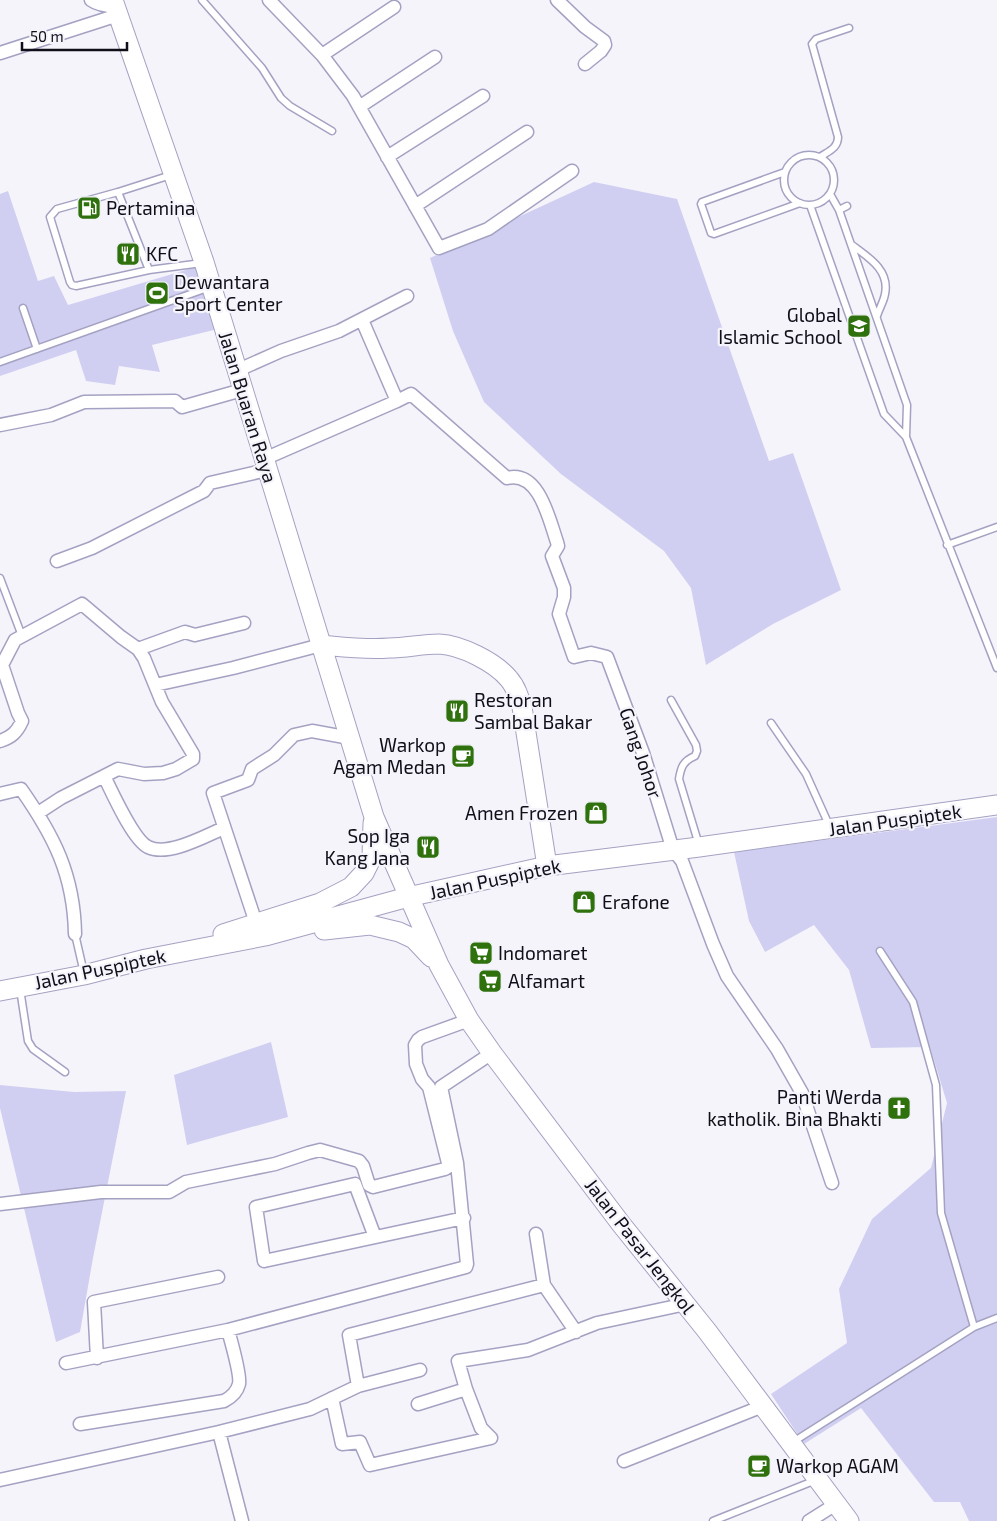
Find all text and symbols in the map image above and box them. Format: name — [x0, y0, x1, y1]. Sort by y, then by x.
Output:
scale bar — [22, 20, 128, 52]
text: 50 m — [30, 27, 64, 45]
fuel station icon: Pertamina — [76, 195, 102, 221]
place label: Pertamina — [106, 196, 195, 219]
restaurant icon: KFC — [115, 241, 141, 267]
place label: KFC — [146, 242, 178, 265]
place label: Dewantara Sport Center — [174, 270, 283, 315]
sports icon: Dewantara Sport Center — [144, 280, 170, 306]
place label: Global Islamic School — [718, 303, 842, 348]
school or university icon: Global Islamic School — [846, 313, 872, 339]
street label: Jalan Buaran Raya — [215, 328, 282, 485]
place label: Restoran Sambal Bakar — [474, 688, 593, 733]
restaurant icon: Restoran Sambal Bakar — [444, 698, 470, 724]
street label: Gang Johor — [615, 704, 668, 802]
place label: Warkop Agam Medan — [333, 733, 446, 778]
cafe icon: Warkop Agam Medan — [450, 743, 476, 769]
street label: Jalan Puspiptek — [827, 799, 963, 840]
shop icon: Amen Frozen — [583, 800, 609, 826]
place label: Amen Frozen — [465, 801, 578, 824]
place label: Sop Iga Kang Jana — [324, 824, 410, 869]
restaurant icon: Sop Iga Kang Jana — [415, 834, 441, 860]
street label: Jalan Puspiptek — [427, 853, 563, 904]
shop icon: Erafone — [571, 889, 597, 915]
place label: Erafone — [602, 890, 670, 913]
supermarket icon: Indomaret — [468, 940, 494, 966]
place label: Indomaret — [498, 941, 588, 964]
street label: Jalan Puspiptek — [32, 943, 168, 994]
supermarket icon: Alfamart — [477, 968, 503, 994]
place label: Alfamart — [508, 969, 585, 992]
place label: Panti Werda katholik. Bina Bhakti — [707, 1085, 882, 1130]
church icon: Panti Werda katholik. Bina Bhakti — [886, 1095, 912, 1121]
street label: Jalan Pasar Jengkol — [581, 1174, 700, 1318]
cafe icon: Warkop AGAM — [746, 1453, 772, 1479]
place label: Warkop AGAM — [776, 1454, 899, 1477]

